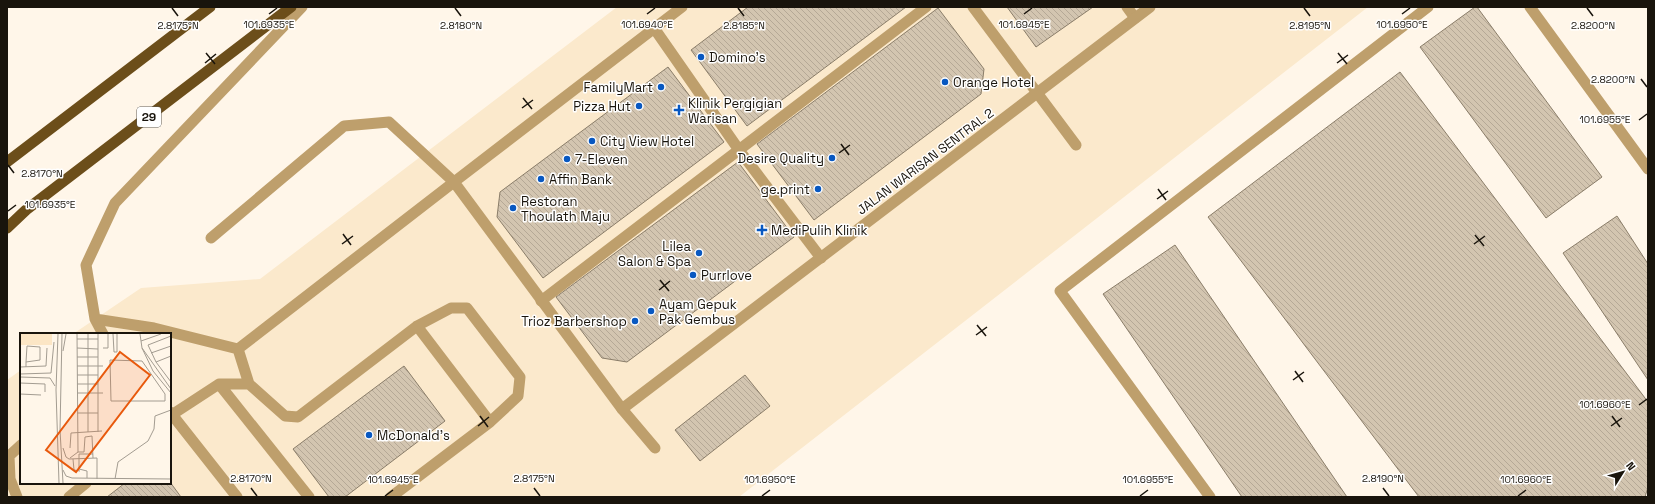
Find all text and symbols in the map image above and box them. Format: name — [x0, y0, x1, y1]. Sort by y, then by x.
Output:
text: 101.6935°E — [244, 18, 295, 31]
text: 101.6940°E — [621, 18, 673, 31]
text: 101.6945°E — [998, 18, 1050, 31]
text: 101.6950°E — [1376, 18, 1428, 31]
text: 2.8175°N — [157, 19, 199, 32]
text: 2.8180°N — [440, 19, 482, 32]
text: 2.8185°N — [723, 19, 765, 32]
text: 2.8195°N — [1289, 19, 1331, 32]
text: 2.8200°N — [1571, 19, 1615, 32]
place label: Domino's — [709, 49, 766, 66]
marker: Domino's — [696, 52, 706, 62]
text: 2.8200°N — [1591, 73, 1635, 86]
place label: Orange Hotel — [953, 74, 1034, 91]
marker: Orange Hotel — [940, 77, 950, 87]
place label: FamilyMart — [583, 79, 653, 96]
marker: FamilyMart — [656, 82, 666, 92]
place label: Klinik Pergigian Warisan — [688, 95, 782, 127]
place label: Pizza Hut — [573, 98, 631, 115]
marker: Pizza Hut — [634, 101, 644, 111]
marker: Klinik Pergigian Warisan — [673, 104, 685, 116]
street label: JALAN WARISAN SENTRAL 2 — [853, 104, 997, 219]
road number: 29 — [137, 107, 161, 127]
text: 101.6955°E — [1580, 113, 1631, 126]
place label: City View Hotel — [600, 133, 694, 150]
marker: City View Hotel — [587, 136, 597, 146]
place label: Desire Quality — [738, 150, 824, 167]
place label: 7-Eleven — [575, 151, 628, 168]
marker: Desire Quality — [827, 153, 837, 163]
marker: 7-Eleven — [562, 154, 572, 164]
text: 2.8170°N — [21, 167, 63, 180]
place label: Affin Bank — [549, 171, 612, 188]
marker: Affin Bank — [536, 174, 546, 184]
place label: ge.print — [761, 181, 810, 198]
marker: ge.print — [813, 184, 823, 194]
place label: Restoran Thoulath Maju — [521, 193, 610, 225]
text: 101.6935°E — [25, 198, 76, 211]
marker: Restoran Thoulath Maju — [508, 203, 518, 213]
place label: MediPulih Klinik — [771, 222, 867, 239]
marker: MediPulih Klinik — [756, 224, 768, 236]
place label: Lilea Salon & Spa — [618, 238, 692, 270]
marker: Lilea Salon & Spa — [694, 248, 704, 258]
place label: Purrlove — [701, 267, 752, 284]
marker: Purrlove — [688, 270, 698, 280]
place label: Ayam Gepuk Pak Gembus — [659, 296, 737, 328]
marker: Ayam Gepuk Pak Gembus — [646, 306, 656, 316]
place label: Trioz Barbershop — [521, 313, 627, 330]
marker: Trioz Barbershop — [630, 316, 640, 326]
inset map — [20, 333, 171, 484]
text: 101.6960°E — [1579, 398, 1631, 411]
place label: McDonald's — [377, 427, 450, 444]
marker: McDonald's — [364, 430, 374, 440]
north arrow — [1603, 452, 1643, 492]
text: N — [1623, 459, 1639, 473]
text: 2.8170°N — [230, 472, 272, 485]
text: 2.8175°N — [513, 472, 555, 485]
text: 2.8190°N — [1362, 472, 1404, 485]
text: 101.6945°E — [367, 473, 419, 486]
text: 101.6950°E — [744, 473, 796, 486]
text: 101.6955°E — [1123, 473, 1174, 486]
text: 101.6960°E — [1500, 473, 1552, 486]

